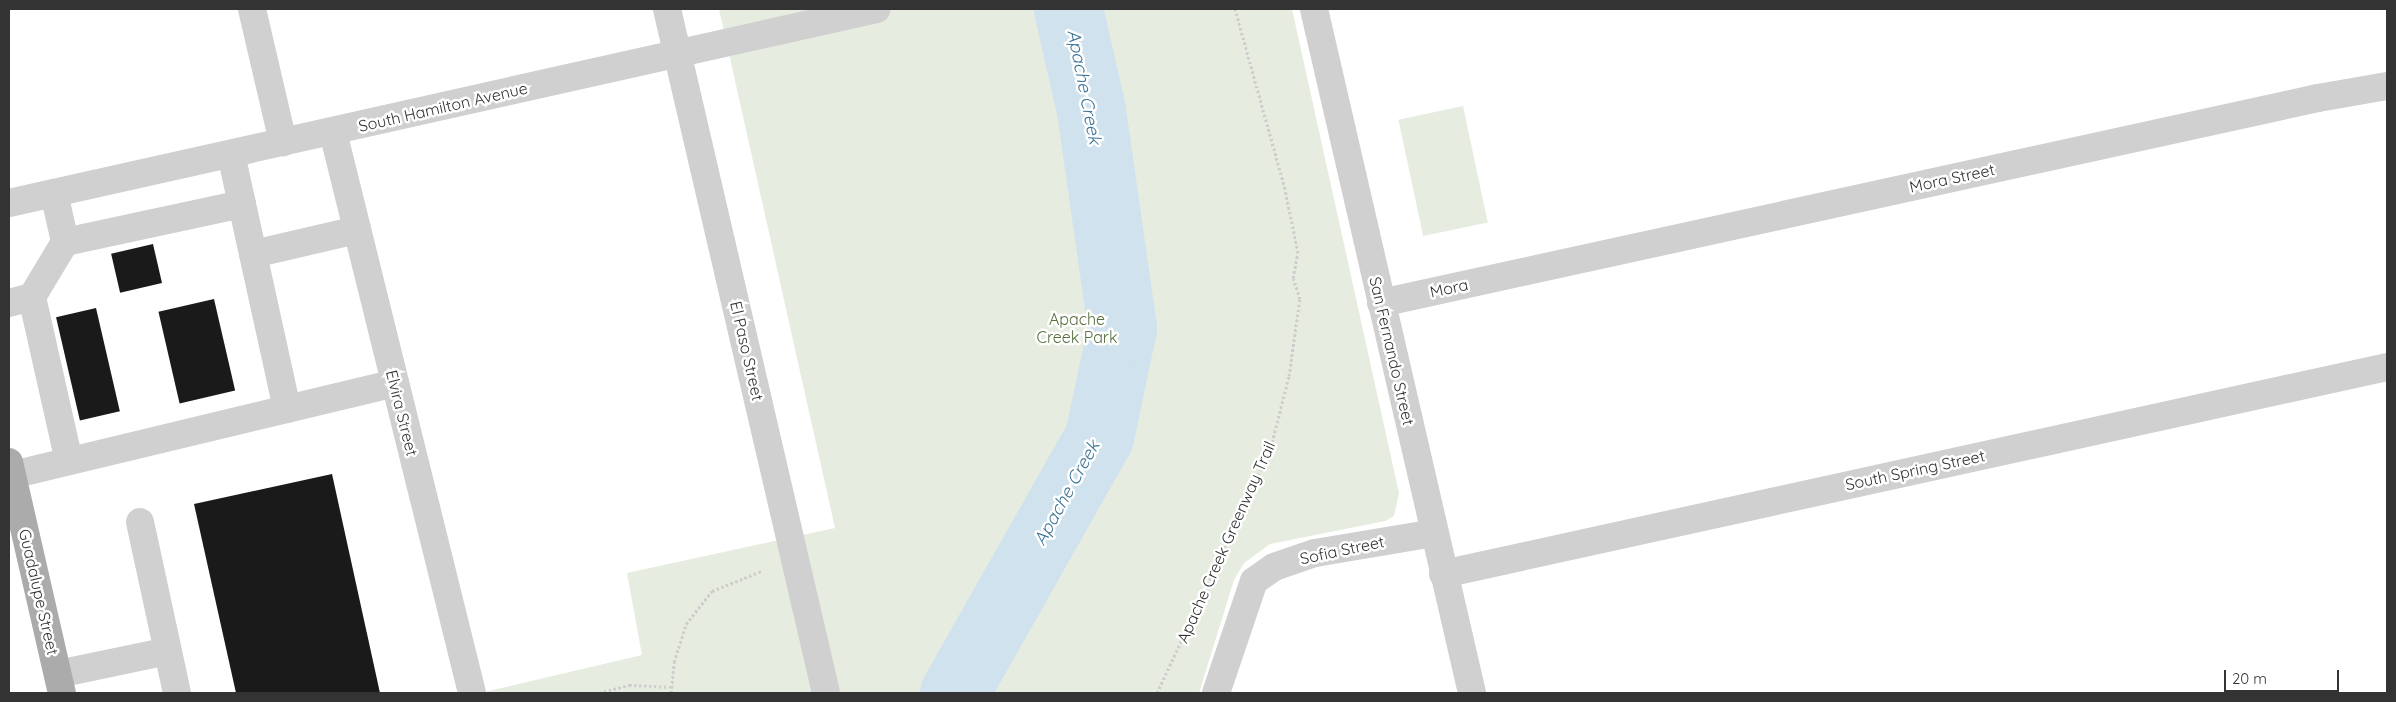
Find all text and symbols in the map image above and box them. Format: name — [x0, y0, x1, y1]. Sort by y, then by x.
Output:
water label: Apache Creek — [1062, 28, 1106, 146]
street label: South Hamilton Avenue — [357, 78, 529, 136]
street label: Mora Street — [1908, 160, 1996, 196]
street label: San Fernando Street — [1366, 275, 1418, 427]
street label: Mora — [1428, 275, 1470, 301]
street label: El Paso Street — [726, 299, 768, 403]
park label: Apache Creek Park — [1036, 309, 1118, 347]
street label: Elvira Street — [382, 368, 422, 458]
water label: Apache Creek — [1029, 437, 1105, 549]
street label: Apache Creek Greenway Trail — [1173, 438, 1279, 646]
street label: South Spring Street — [1843, 446, 1987, 494]
street label: Guadalupe Street — [15, 527, 63, 657]
street label: Sofia Street — [1298, 532, 1386, 568]
scale bar — [2226, 660, 2341, 692]
text: 20 m — [2232, 669, 2267, 688]

